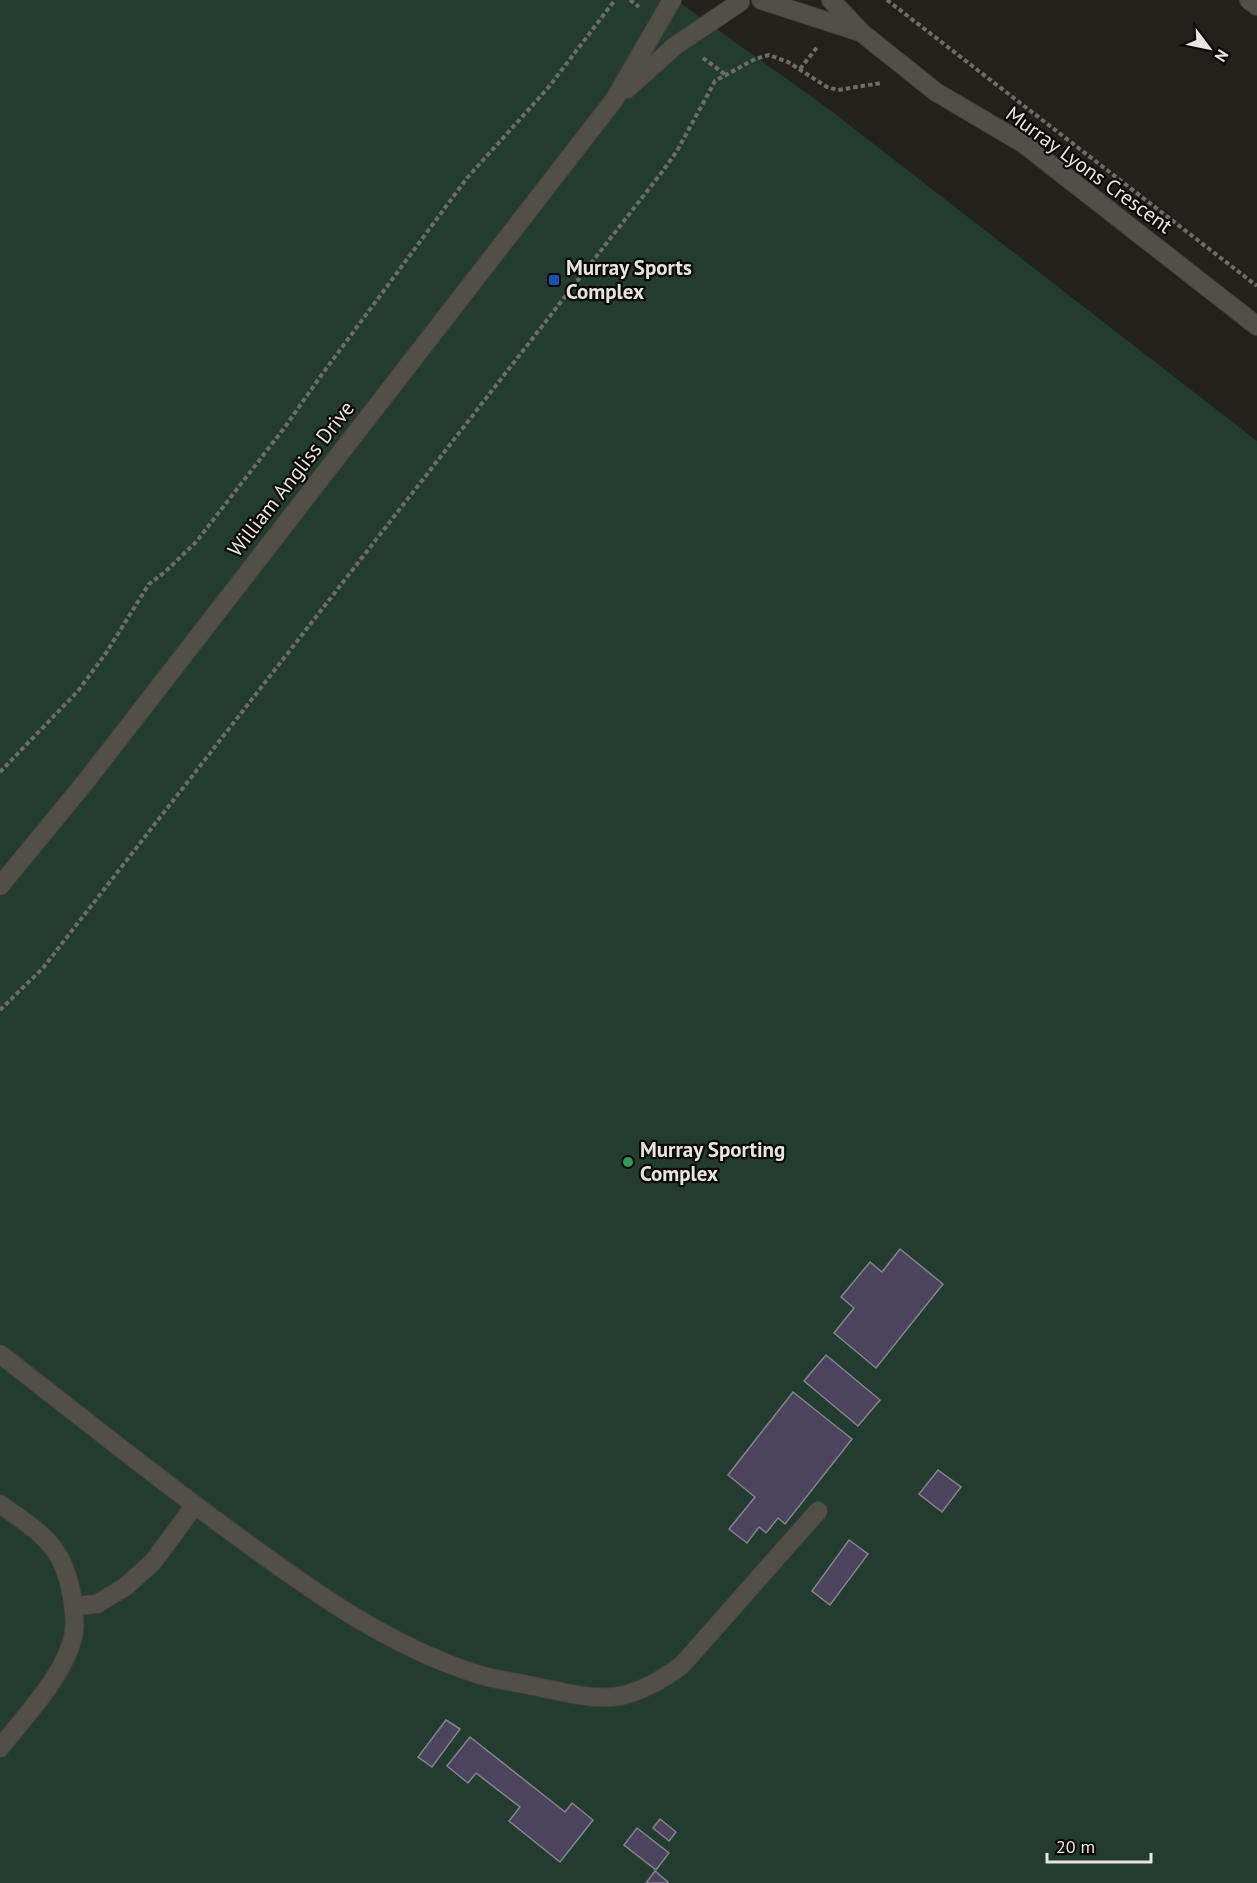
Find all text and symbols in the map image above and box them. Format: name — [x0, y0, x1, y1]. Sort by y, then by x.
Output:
north arrow — [1179, 18, 1239, 78]
text: N — [1210, 46, 1233, 66]
street label: Murray Lyons Crescent — [1001, 100, 1178, 239]
place label: Murray Sports Complex — [566, 254, 692, 305]
marker: Murray Sports Complex — [547, 273, 561, 287]
street label: William Angliss Drive — [221, 395, 360, 562]
place label: Murray Sporting Complex — [640, 1136, 785, 1187]
marker: Murray Sporting Complex — [621, 1155, 635, 1169]
scale bar — [1047, 1826, 1150, 1864]
text: 20 m — [1056, 1835, 1095, 1858]

